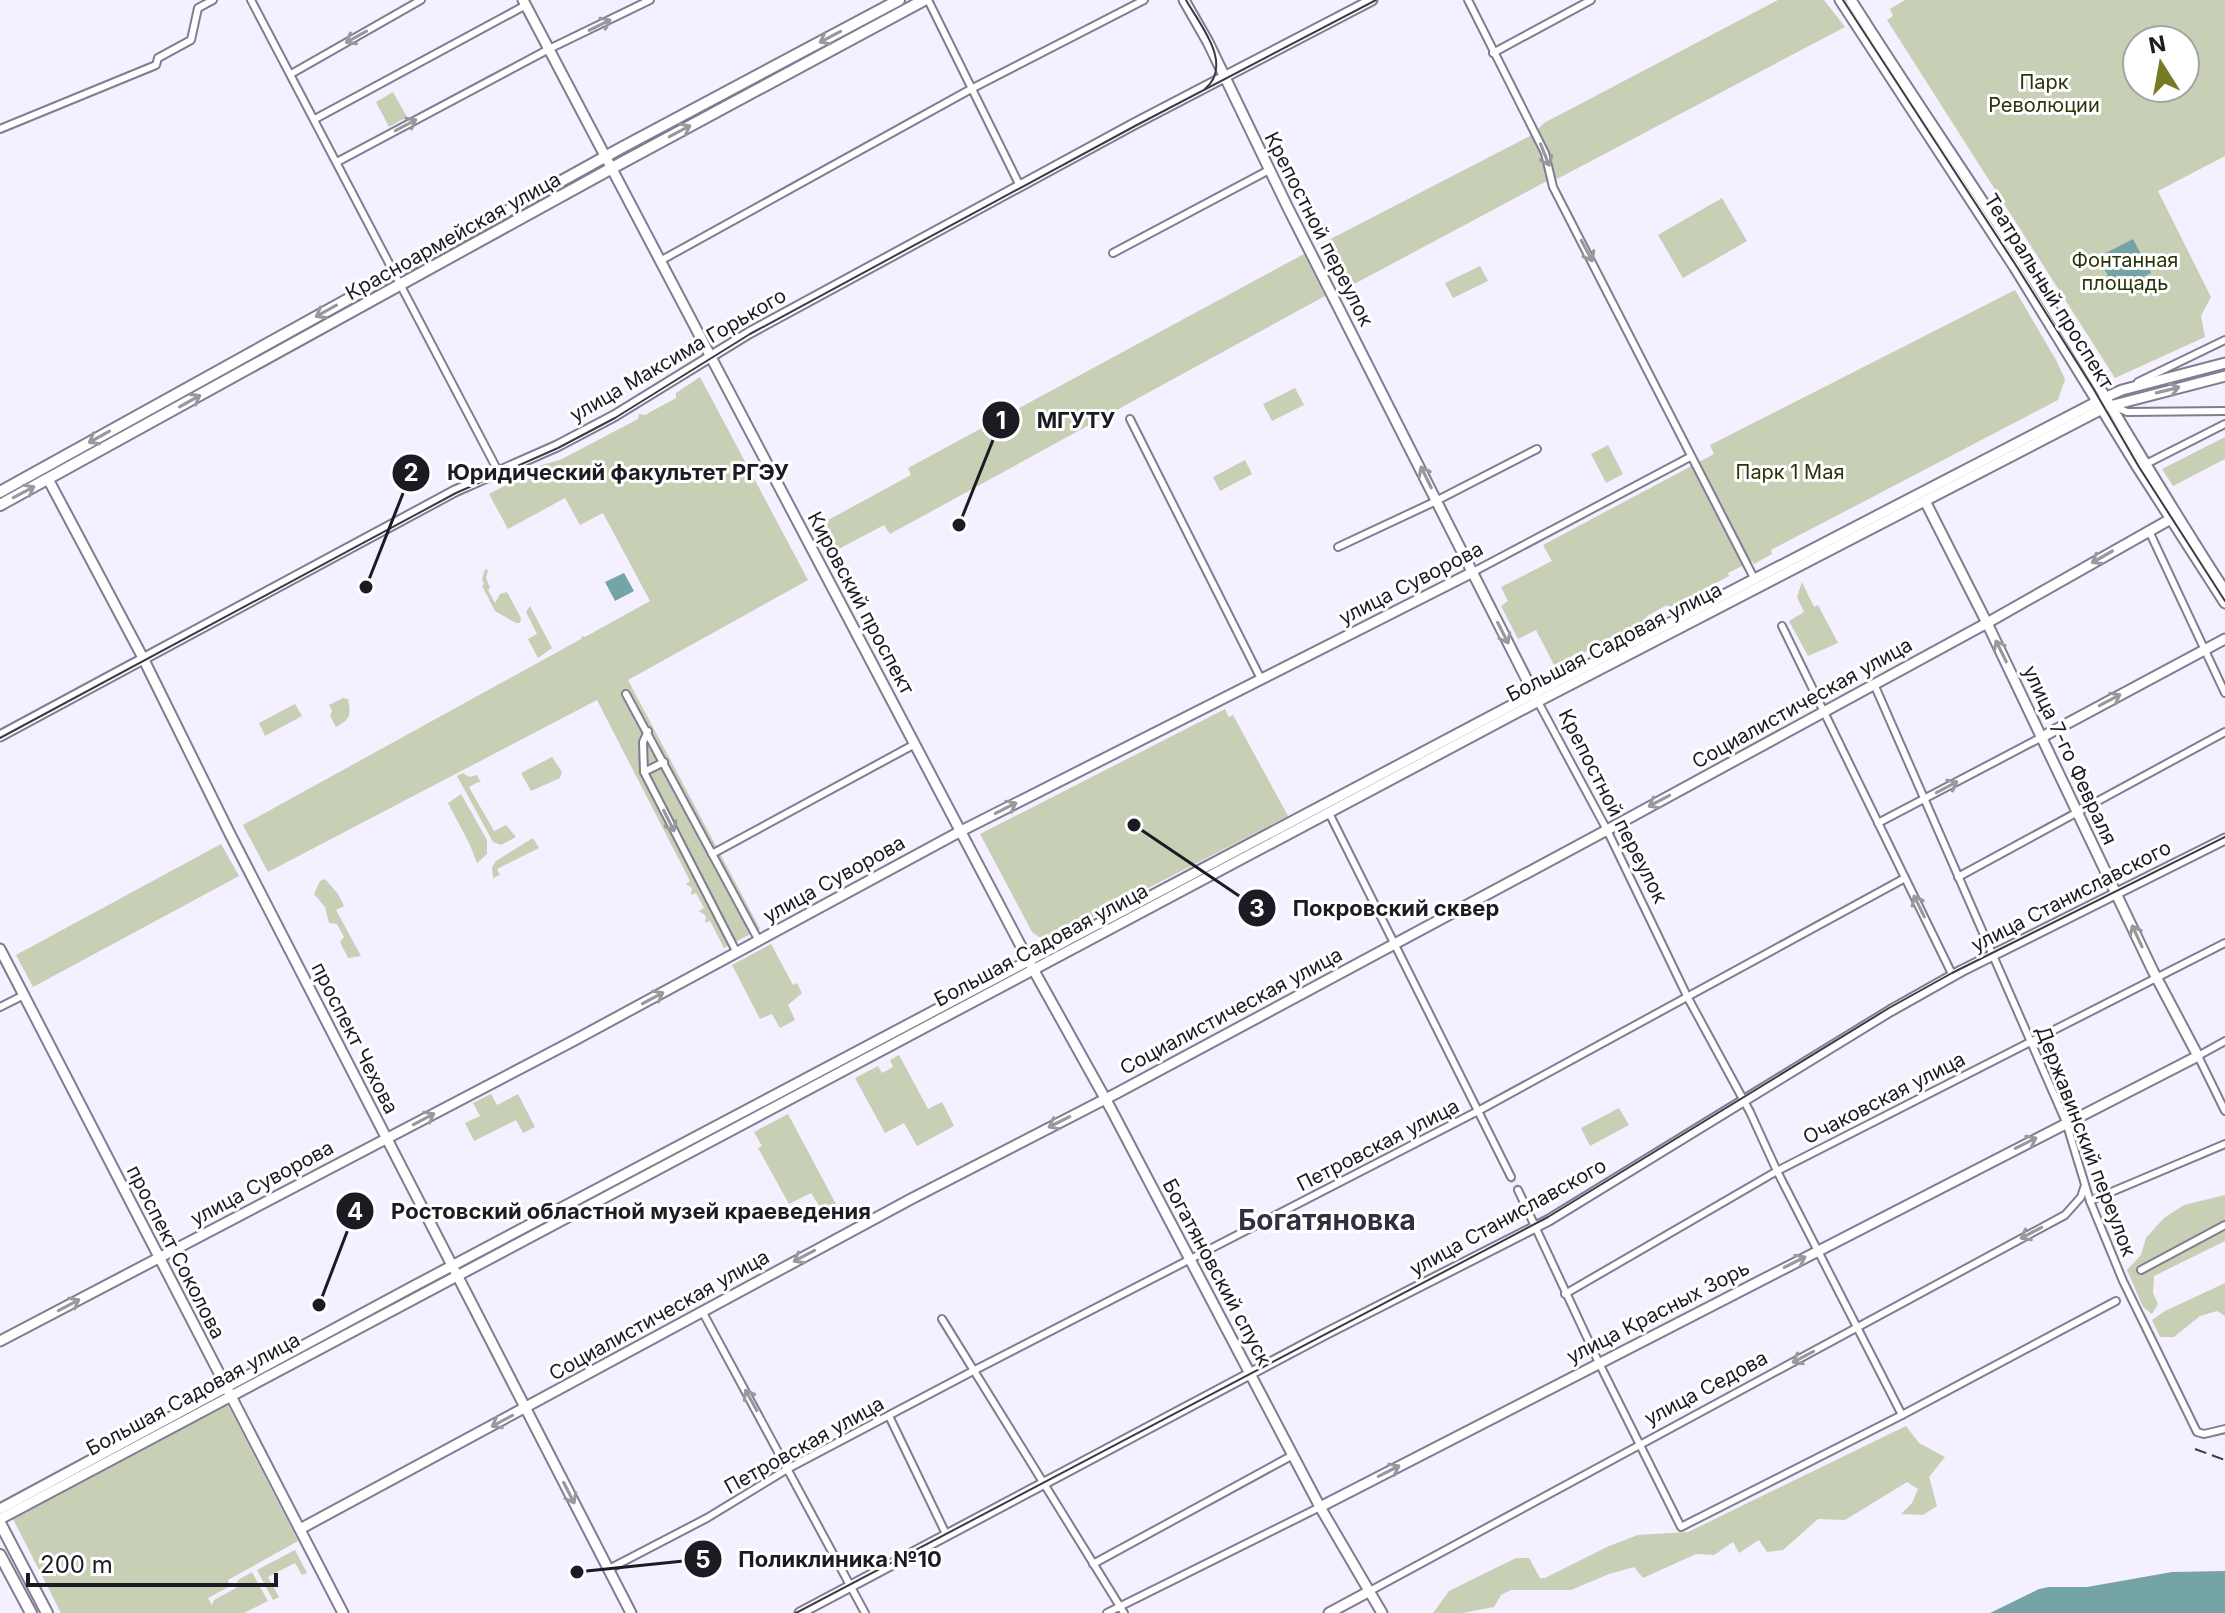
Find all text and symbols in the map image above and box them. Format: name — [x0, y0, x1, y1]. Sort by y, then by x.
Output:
one-way arrow — [587, 16, 611, 32]
north arrow — [2121, 24, 2201, 104]
one-way arrow — [345, 29, 368, 45]
one-way arrow — [819, 29, 842, 45]
text: N — [2146, 30, 2168, 59]
park label: Парк Революции — [1988, 70, 2100, 117]
one-way arrow — [394, 117, 417, 133]
one-way arrow — [668, 123, 692, 138]
street label: Крепостной переулок — [1259, 128, 1379, 330]
one-way arrow — [1539, 142, 1553, 167]
street label: Красноармейская улица — [341, 167, 565, 305]
street label: Театральный проспект — [1979, 189, 2119, 394]
one-way arrow — [1580, 239, 1596, 262]
park label: Фонтанная площадь — [2072, 248, 2178, 295]
street label: улица Максима Горького — [566, 283, 790, 427]
one-way arrow — [315, 304, 338, 320]
one-way arrow — [2154, 381, 2180, 396]
one-way arrow — [177, 393, 201, 409]
callout: МГУТУ — [981, 397, 1131, 443]
text: 1 — [996, 406, 1006, 435]
text: МГУТУ — [1037, 407, 1115, 433]
one-way arrow — [87, 430, 111, 446]
callout: Юридический факультет РГЭУ — [391, 450, 805, 496]
text: 2 — [403, 458, 419, 487]
text: Юридический факультет РГЭУ — [447, 459, 789, 485]
park label: Парк 1 Мая — [1736, 460, 1844, 484]
one-way arrow — [1418, 466, 1433, 490]
one-way arrow — [11, 483, 35, 499]
street label: Кировский проспект — [803, 508, 920, 699]
street label: улица Суворова — [1335, 536, 1487, 630]
one-way arrow — [2091, 550, 2114, 566]
street label: Большая Садовая улица — [1502, 577, 1726, 707]
one-way arrow — [1496, 621, 1511, 645]
street label: Социалистическая улица — [1688, 632, 1916, 774]
one-way arrow — [1993, 640, 2008, 664]
street label: улица 7-го Февраля — [2018, 662, 2122, 848]
one-way arrow — [2098, 692, 2122, 708]
street label: Крепостной переулок — [1553, 705, 1673, 907]
one-way arrow — [1934, 778, 1958, 794]
one-way arrow — [1647, 794, 1671, 810]
one-way arrow — [993, 800, 1017, 816]
one-way arrow — [662, 809, 677, 833]
street label: улица Суворова — [759, 830, 909, 928]
street label: улица Станиславского — [1967, 835, 2175, 957]
street label: Большая Садовая улица — [930, 878, 1152, 1012]
callout: Покровский сквер — [1237, 885, 1515, 931]
text: 3 — [1249, 894, 1265, 923]
one-way arrow — [1911, 894, 1926, 918]
text: Покровский сквер — [1293, 895, 1499, 921]
one-way arrow — [2129, 925, 2144, 949]
street label: Социалистическая улица — [1116, 942, 1346, 1080]
street label: проспект Чехова — [306, 958, 404, 1118]
one-way arrow — [641, 989, 665, 1005]
street label: Державинский переулок — [2031, 1022, 2141, 1260]
street label: Очаковская улица — [1799, 1047, 1969, 1149]
street label: Петровская улица — [1293, 1094, 1463, 1196]
one-way arrow — [411, 1111, 435, 1127]
one-way arrow — [1048, 1115, 1072, 1131]
street label: улица Суворова — [186, 1135, 338, 1231]
one-way arrow — [2013, 1135, 2037, 1151]
street label: улица Станиславского — [1406, 1153, 1610, 1281]
street label: проспект Соколова — [122, 1161, 230, 1343]
street label: Богатяновский спуск — [1158, 1175, 1276, 1370]
callout: Ростовский областной музей краеведения — [335, 1188, 887, 1234]
text: 4 — [347, 1197, 363, 1226]
text: Ростовский областной музей краеведения — [391, 1198, 871, 1224]
district label: Богатяновка — [1238, 1203, 1416, 1237]
one-way arrow — [2020, 1226, 2044, 1242]
street label: Социалистическая улица — [545, 1244, 773, 1386]
one-way arrow — [793, 1249, 817, 1265]
one-way arrow — [1782, 1254, 1806, 1270]
street label: улица Красных Зорь — [1563, 1255, 1753, 1369]
one-way arrow — [57, 1296, 81, 1312]
street label: Большая Садовая улица — [82, 1327, 304, 1461]
street label: улица Седова — [1640, 1346, 1772, 1430]
one-way arrow — [1791, 1350, 1815, 1365]
one-way arrow — [743, 1389, 759, 1412]
street label: Петровская улица — [720, 1391, 888, 1499]
one-way arrow — [491, 1414, 515, 1429]
one-way arrow — [1377, 1463, 1401, 1479]
one-way arrow — [562, 1481, 578, 1504]
callout: Поликлиника №10 — [683, 1536, 958, 1582]
scale bar — [28, 1537, 276, 1587]
text: 5 — [695, 1545, 711, 1574]
text: Поликлиника №10 — [738, 1546, 942, 1572]
text: 200 m — [40, 1550, 113, 1579]

